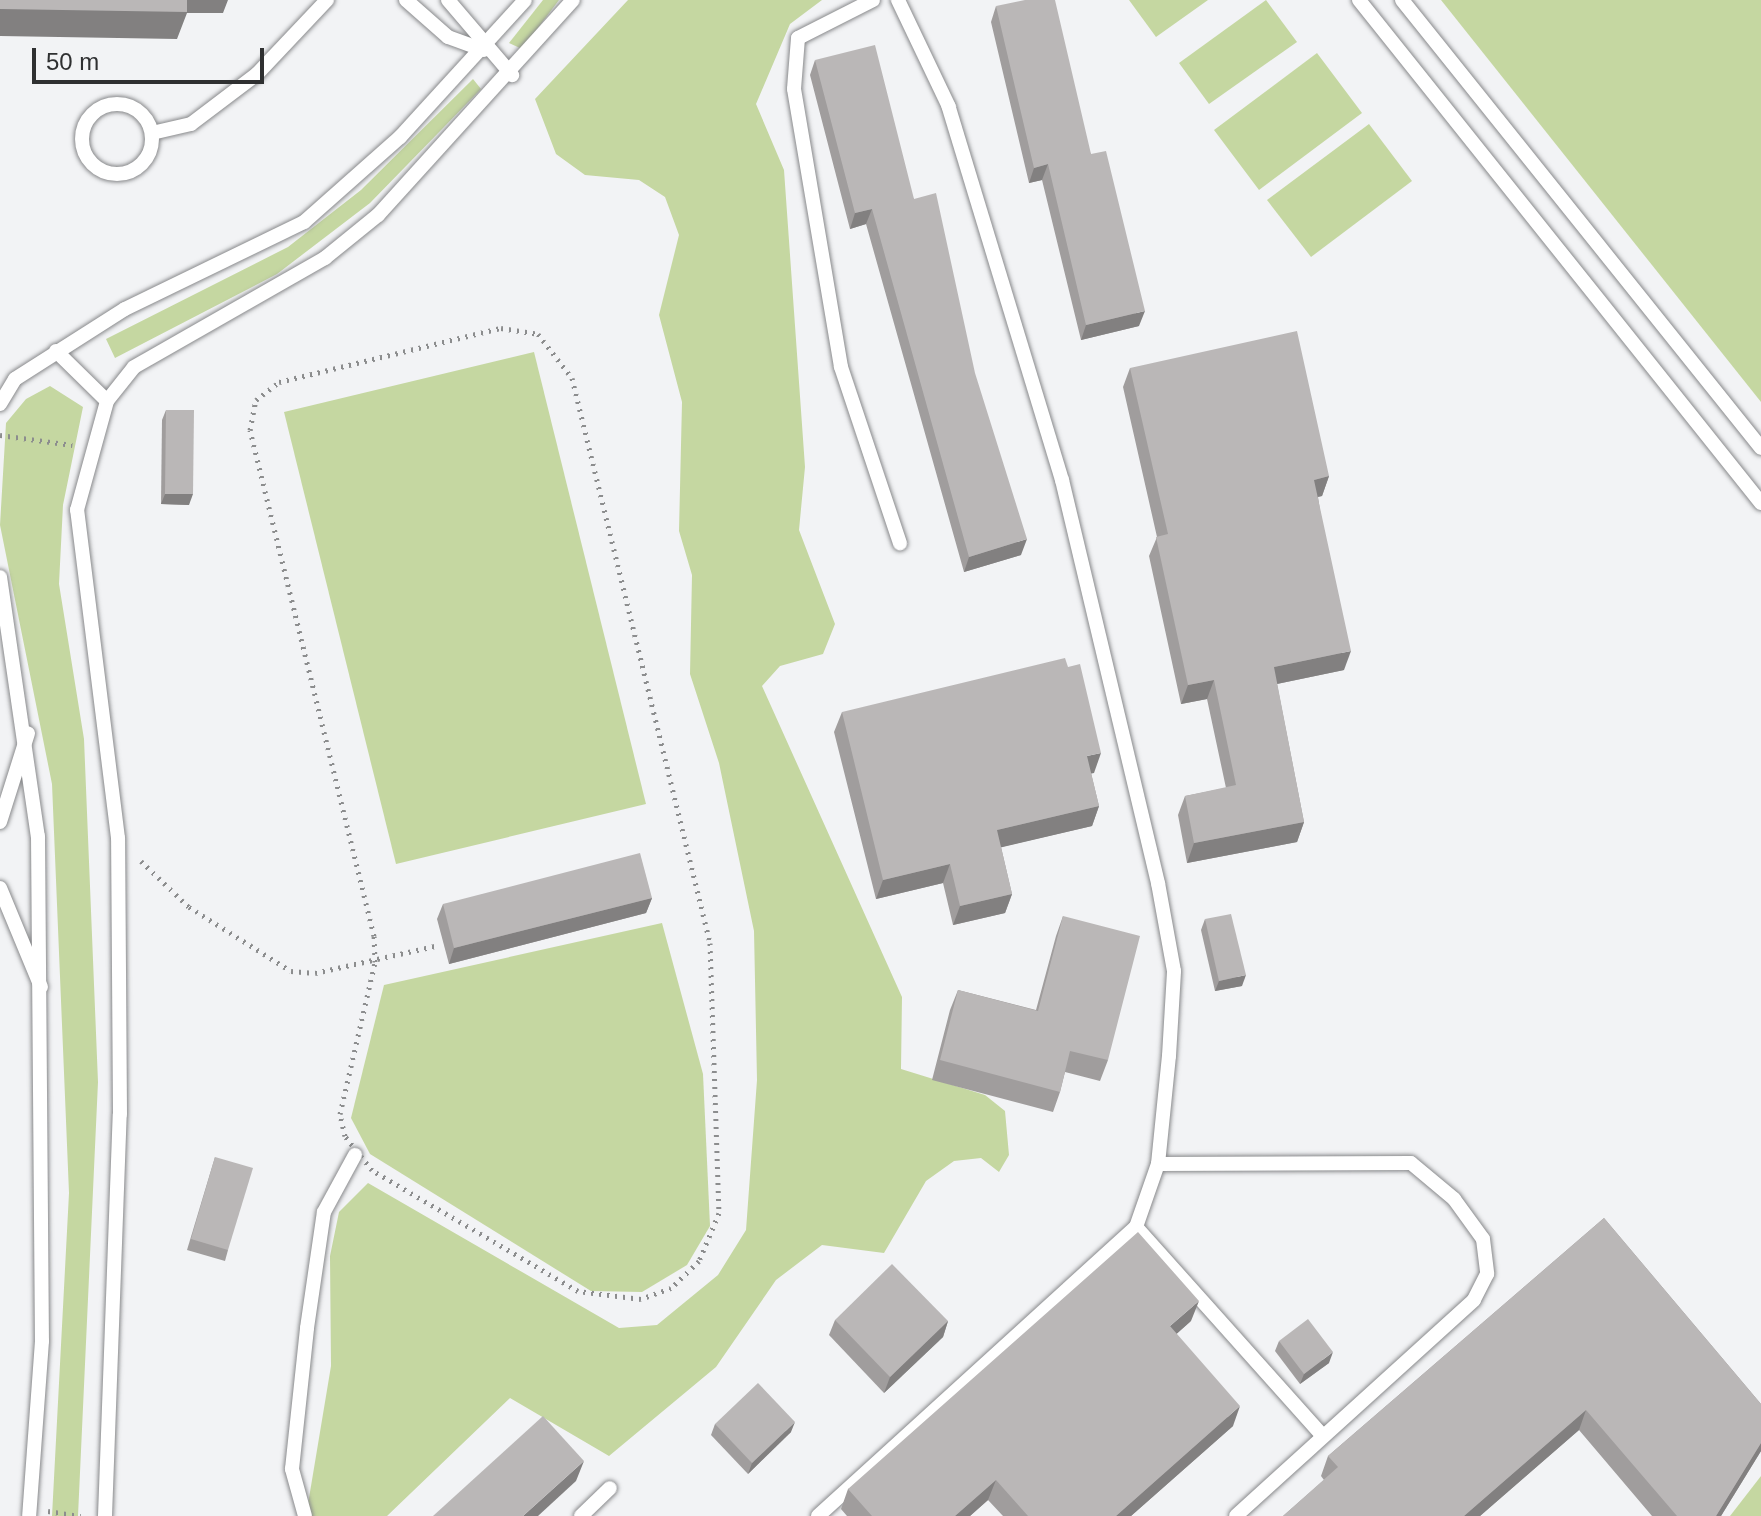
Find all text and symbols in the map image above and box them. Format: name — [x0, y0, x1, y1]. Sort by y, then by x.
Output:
scale bar — [36, 32, 268, 82]
text: 50 m — [46, 48, 99, 75]

